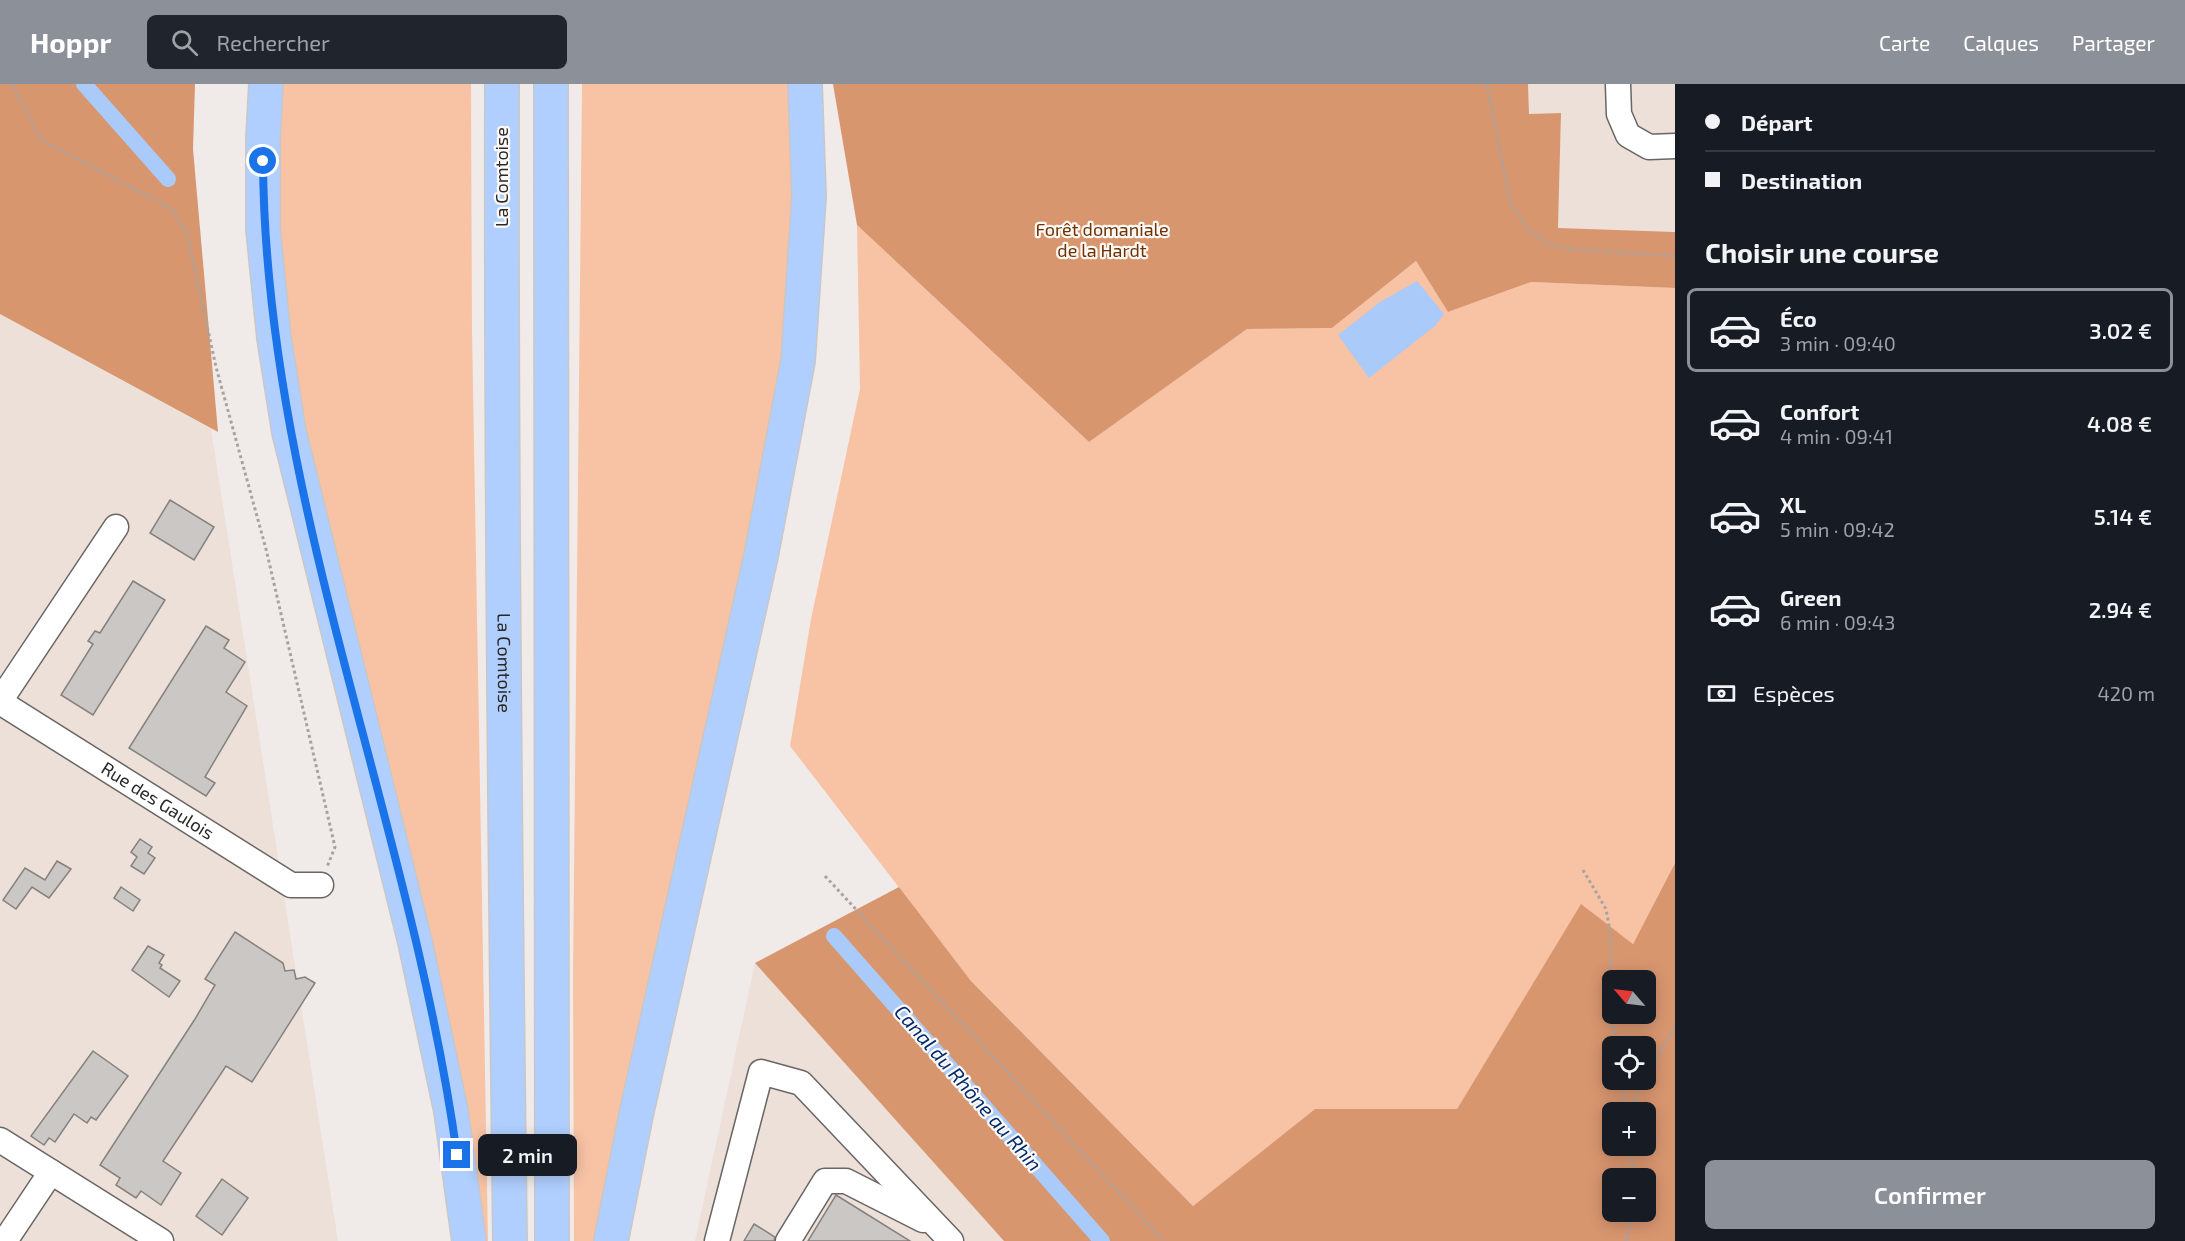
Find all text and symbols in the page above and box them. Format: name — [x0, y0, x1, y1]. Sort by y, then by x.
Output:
search box — [147, 15, 567, 69]
text: Hoppr — [30, 25, 111, 59]
icon: search — [168, 26, 201, 59]
text: Rechercher — [216, 29, 330, 55]
text: Carte — [1879, 30, 1930, 55]
text: Calques — [1963, 30, 2039, 55]
text: Partager — [2072, 30, 2155, 55]
text: Départ — [1741, 109, 1813, 135]
street label: La Comtoise — [490, 127, 512, 227]
route start — [249, 147, 276, 174]
text: Destination — [1741, 167, 1862, 193]
park label: Forêt domaniale de la Hardt — [1035, 218, 1169, 261]
text: Choisir une course — [1705, 236, 1939, 268]
icon: car — [1708, 303, 1762, 357]
text: Éco — [1780, 305, 1817, 331]
text: 3.02 € — [2089, 317, 2152, 343]
text: 3 min · 09:40 — [1780, 331, 1896, 355]
icon: car — [1708, 396, 1762, 450]
text: Confort — [1780, 398, 1859, 424]
text: 4.08 € — [2087, 410, 2152, 436]
text: 4 min · 09:41 — [1780, 424, 1893, 448]
icon: car — [1708, 489, 1762, 543]
text: XL — [1780, 491, 1806, 517]
text: 5.14 € — [2094, 503, 2152, 529]
text: 5 min · 09:42 — [1780, 517, 1895, 541]
icon: car — [1708, 582, 1762, 636]
text: Green — [1780, 584, 1842, 610]
text: 2.94 € — [2089, 596, 2152, 622]
text: 6 min · 09:43 — [1780, 610, 1895, 634]
street label: La Comtoise — [493, 613, 516, 713]
icon: cash — [1705, 677, 1738, 710]
text: Espèces — [1753, 680, 1835, 706]
text: 420 m — [2097, 681, 2155, 705]
street label: Rue des Gaulois — [98, 757, 218, 844]
north arrow — [1602, 970, 1656, 1024]
map controls — [1602, 970, 1656, 1222]
water label: Canal du Rhône au Rhin — [890, 999, 1047, 1175]
button: locate — [1602, 1036, 1656, 1090]
button: + — [1602, 1102, 1656, 1156]
callout: 2 min — [478, 1134, 577, 1176]
route end — [443, 1141, 470, 1168]
text: 2 min — [502, 1143, 553, 1167]
button: Confirmer — [1705, 1160, 2155, 1229]
button: − — [1602, 1168, 1656, 1222]

